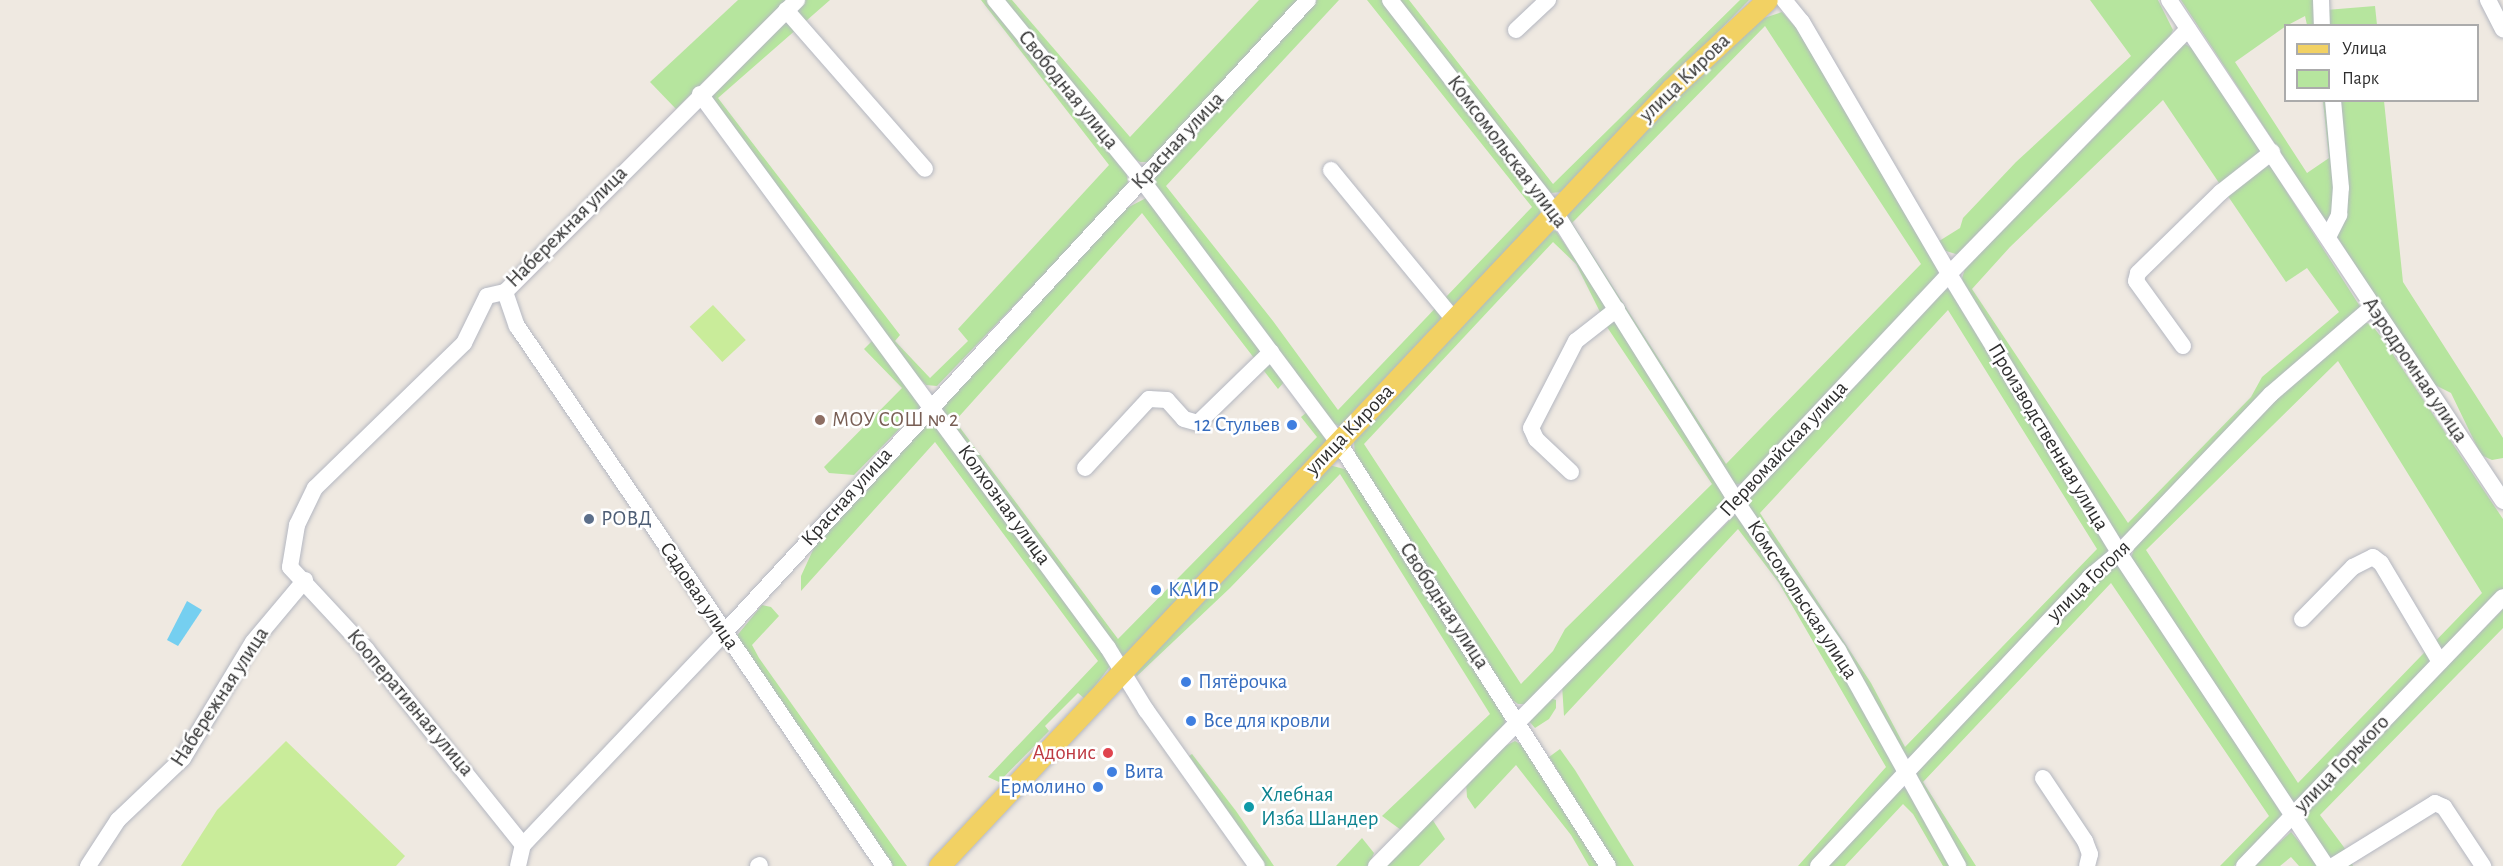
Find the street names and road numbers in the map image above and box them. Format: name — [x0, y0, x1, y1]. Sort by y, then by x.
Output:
street label: Свободная улица — [1012, 25, 1124, 155]
street label: улица Кирова — [1634, 28, 1736, 128]
street label: Комсомольская улица — [1441, 71, 1573, 233]
street label: Красная улица — [1126, 87, 1230, 195]
street label: Набережная улица — [501, 161, 633, 293]
street label: Аэродромная улица — [2357, 293, 2473, 447]
street label: Производственная улица — [1982, 339, 2114, 535]
street label: Первомайская улица — [1714, 376, 1854, 522]
street label: улица Кирова — [1300, 379, 1400, 481]
street label: Колхозная улица — [952, 440, 1056, 570]
street label: Красная улица — [796, 442, 898, 552]
street label: Комсомольская улица — [1741, 516, 1863, 684]
street label: улица Гоголя — [2042, 535, 2136, 627]
street label: Садовая улица — [654, 537, 744, 655]
street label: Свободная улица — [1394, 538, 1494, 674]
street label: Набережная улица — [165, 622, 275, 772]
street label: Кооперативная улица — [341, 624, 479, 782]
street label: улица Горького — [2289, 710, 2395, 818]

